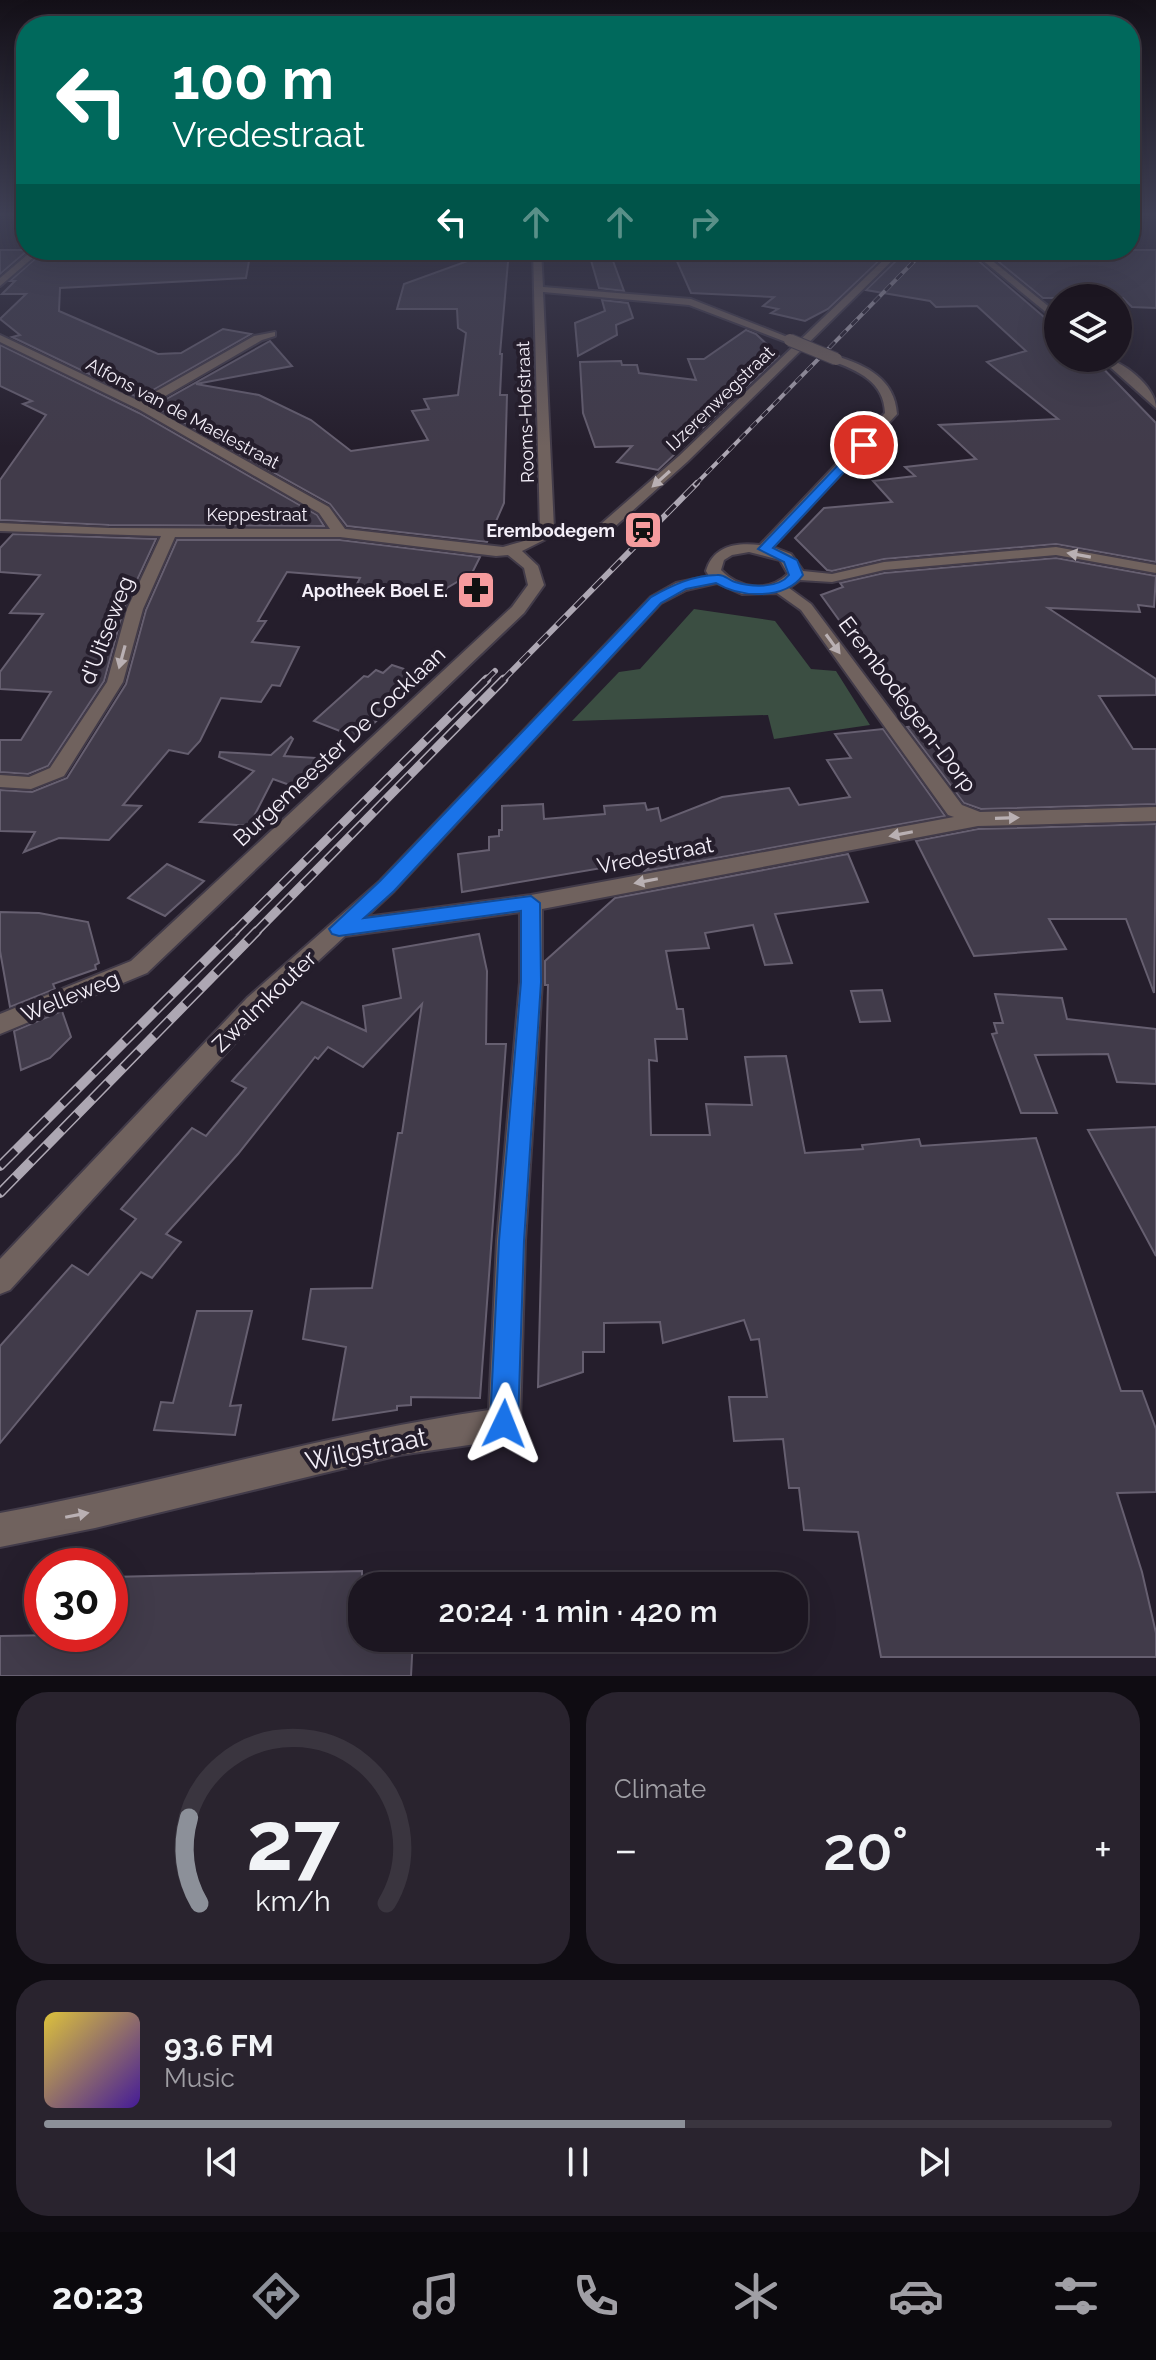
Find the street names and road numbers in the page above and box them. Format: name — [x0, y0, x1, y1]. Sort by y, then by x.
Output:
street label: Rooms-Hofstraat — [512, 341, 538, 483]
street label: IJzerenwegstraat — [662, 341, 778, 455]
street label: Alfons van de Maelestraat — [83, 353, 283, 473]
street label: Keppestraat — [207, 504, 307, 525]
street label: d'Uitseweg — [73, 572, 139, 688]
street label: Erembodegem-Dorp — [833, 611, 983, 797]
street label: Burgemeester De Cocklaan — [228, 641, 450, 851]
street label: Vredestraat — [595, 831, 716, 879]
street label: Zwalmkouter — [207, 945, 322, 1057]
street label: Welleweg — [17, 965, 123, 1027]
street label: Wilgstraat — [303, 1421, 430, 1476]

